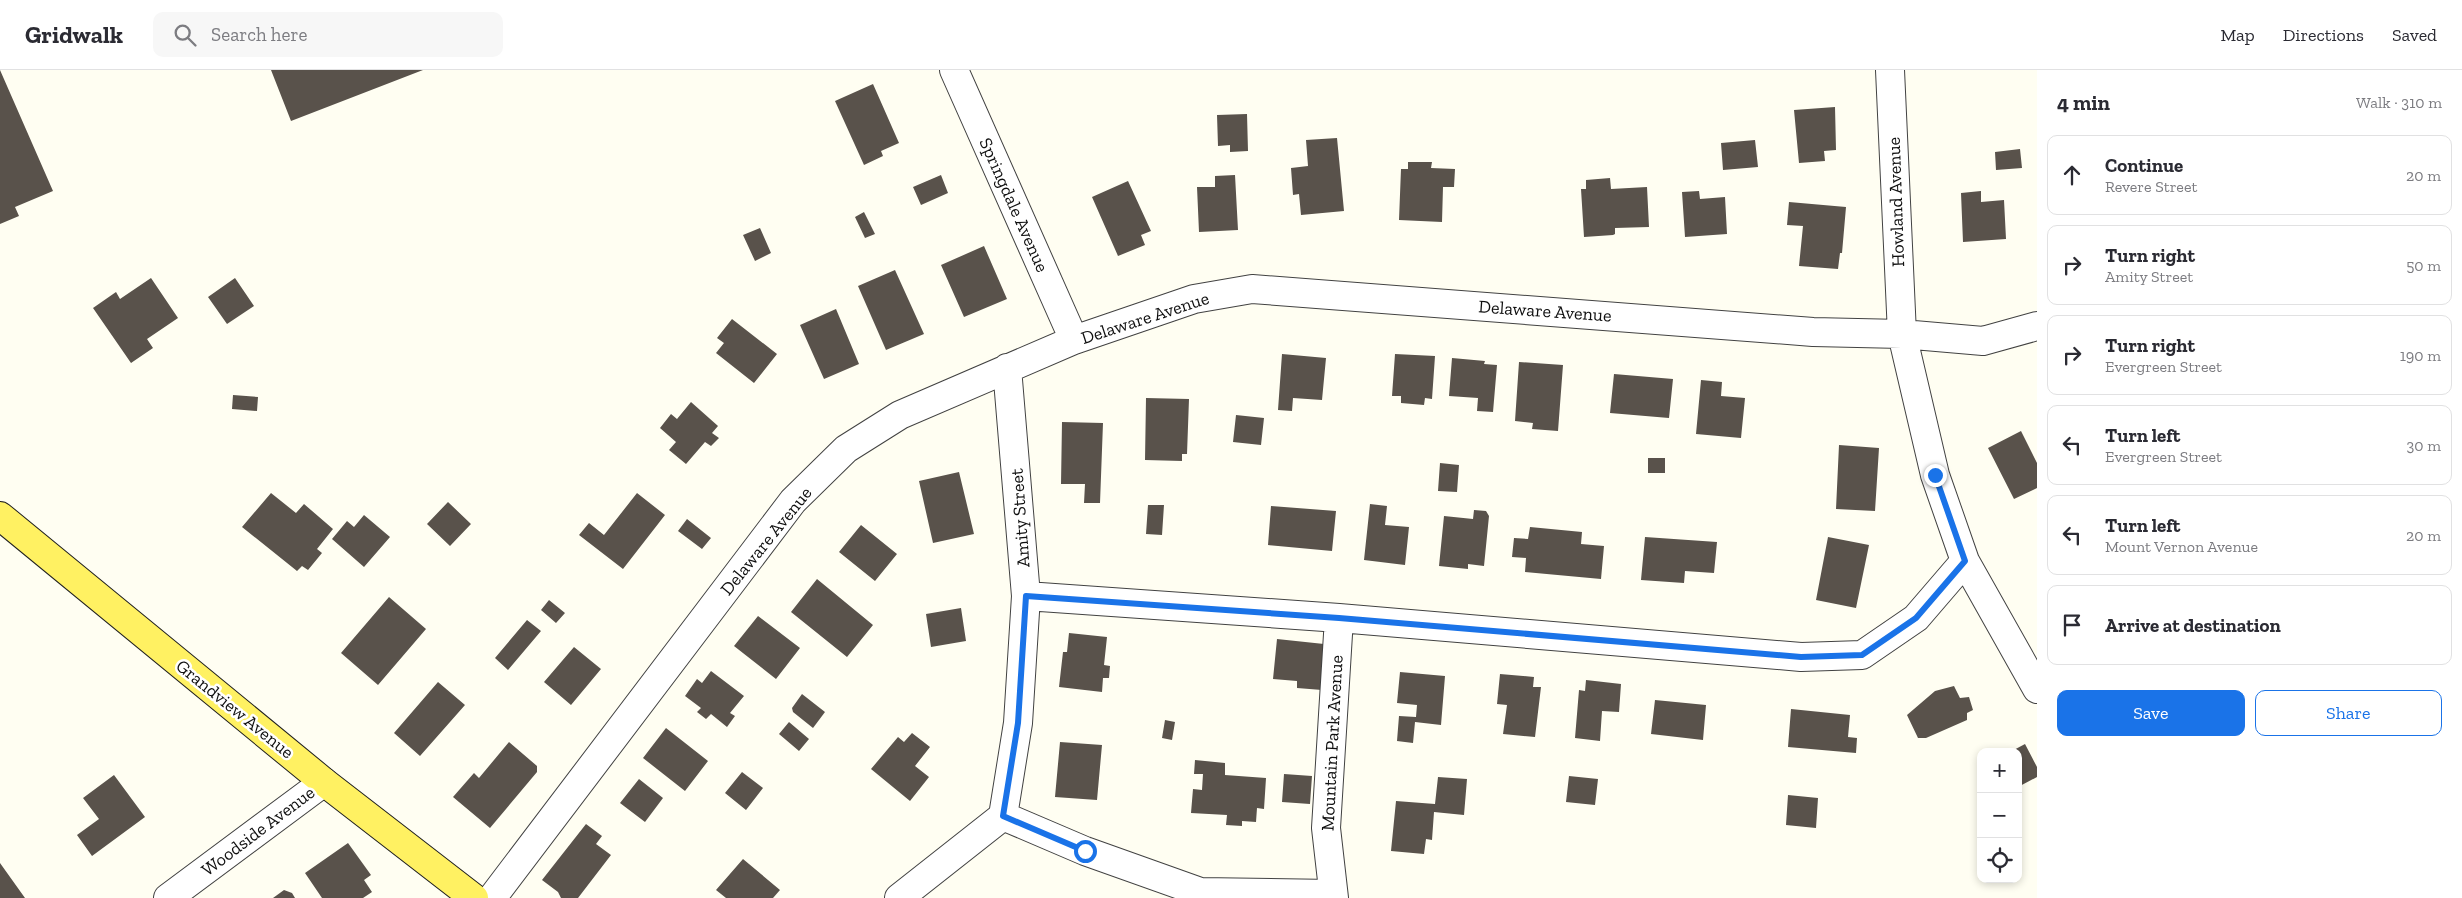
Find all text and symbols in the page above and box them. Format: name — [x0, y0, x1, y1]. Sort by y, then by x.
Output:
search box — [153, 12, 503, 57]
text: Gridwalk — [25, 20, 123, 49]
icon: search — [171, 21, 199, 49]
text: Search here — [211, 23, 307, 46]
text: Map — [2220, 24, 2255, 46]
text: Directions — [2283, 24, 2364, 46]
text: Saved — [2392, 24, 2437, 46]
text: 4 min — [2057, 90, 2110, 115]
text: Walk · 310 m — [2356, 93, 2442, 112]
street label: Springdale Avenue — [975, 134, 1053, 276]
street label: Howland Avenue — [1883, 137, 1909, 267]
text: Continue — [2105, 154, 2183, 177]
icon: ahead — [2058, 161, 2086, 189]
text: 20 m — [2406, 166, 2441, 185]
text: Revere Street — [2105, 177, 2197, 196]
text: Turn right — [2105, 244, 2195, 267]
icon: right — [2058, 251, 2086, 279]
text: 50 m — [2406, 256, 2441, 275]
text: Amity Street — [2105, 267, 2193, 286]
street label: Delaware Avenue — [1078, 287, 1212, 349]
street label: Delaware Avenue — [1478, 295, 1612, 327]
text: Turn right — [2105, 334, 2195, 357]
icon: right — [2058, 341, 2086, 369]
text: 190 m — [2400, 346, 2441, 365]
text: Evergreen Street — [2105, 357, 2222, 376]
text: Turn left — [2105, 424, 2180, 447]
icon: left — [2058, 431, 2086, 459]
text: 30 m — [2407, 436, 2441, 455]
text: Evergreen Street — [2105, 447, 2222, 466]
route end — [1924, 464, 1947, 487]
street label: Amity Street — [1006, 467, 1034, 568]
street label: Delaware Avenue — [715, 482, 817, 600]
text: Turn left — [2105, 514, 2180, 537]
icon: left — [2058, 521, 2086, 549]
text: 20 m — [2406, 526, 2441, 545]
text: Mount Vernon Avenue — [2105, 537, 2258, 556]
icon: arrive — [2058, 611, 2086, 639]
text: Arrive at destination — [2105, 614, 2281, 637]
street label: Mountain Park Avenue — [1316, 654, 1348, 832]
street label: Grandview Avenue — [172, 655, 298, 763]
button: Save — [2057, 690, 2245, 736]
button: Share — [2255, 690, 2442, 736]
map controls — [1977, 748, 2022, 883]
button: + — [1977, 748, 2022, 793]
street label: Woodside Avenue — [197, 781, 319, 881]
button: − — [1977, 793, 2022, 838]
button: locate — [1977, 838, 2022, 883]
route start — [1074, 840, 1097, 863]

